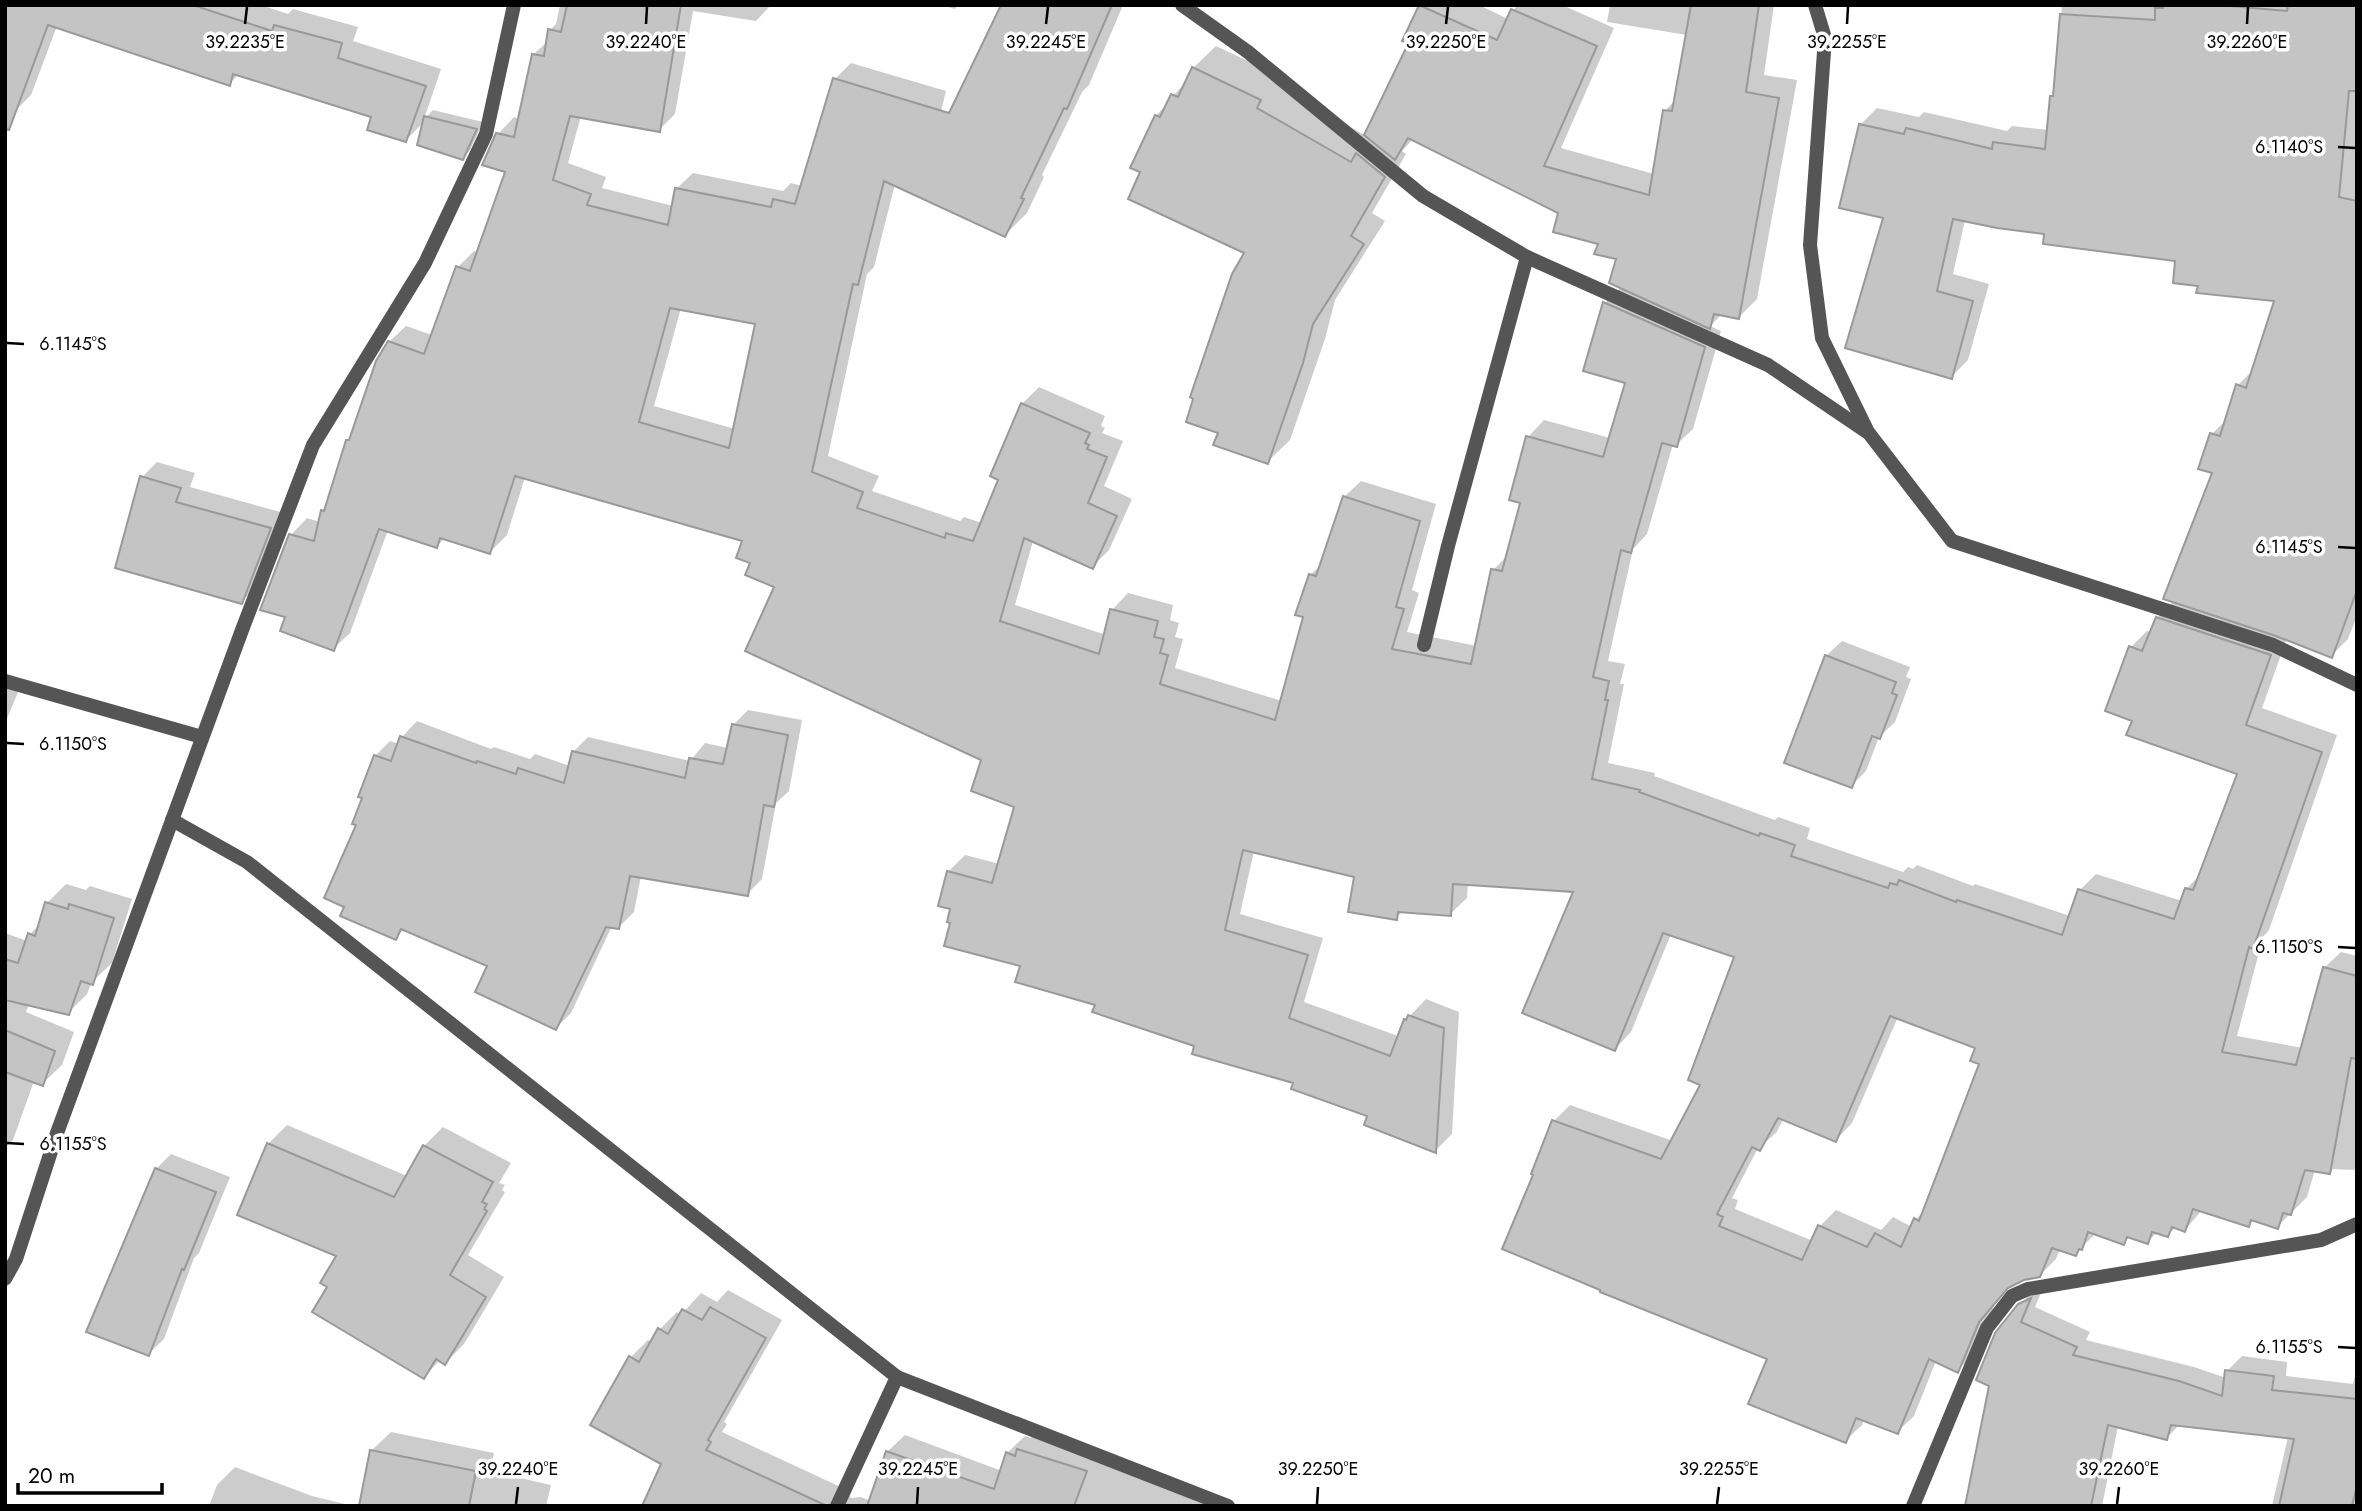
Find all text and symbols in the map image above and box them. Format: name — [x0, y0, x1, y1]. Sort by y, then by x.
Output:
text: 39.2235°E — [205, 29, 285, 55]
text: 39.2240°E — [605, 29, 687, 55]
text: 39.2245°E — [1006, 29, 1086, 55]
text: 39.2250°E — [1406, 29, 1486, 55]
text: 39.2255°E — [1807, 29, 1887, 55]
text: 39.2260°E — [2207, 29, 2287, 55]
text: 6.1140°S — [2255, 134, 2323, 160]
text: 6.1145°S — [39, 331, 107, 357]
text: 6.1145°S — [2255, 534, 2323, 560]
text: 6.1150°S — [39, 731, 107, 757]
text: 6.1150°S — [2255, 934, 2323, 960]
text: 6.1155°S — [39, 1131, 107, 1157]
text: 6.1155°S — [2255, 1334, 2323, 1360]
scale bar — [18, 1452, 161, 1496]
text: 39.2240°E — [477, 1456, 559, 1482]
text: 39.2245°E — [878, 1456, 958, 1482]
text: 39.2250°E — [1278, 1456, 1358, 1482]
text: 39.2255°E — [1679, 1456, 1759, 1482]
text: 39.2260°E — [2079, 1456, 2159, 1482]
text: 20 m — [28, 1461, 75, 1491]

